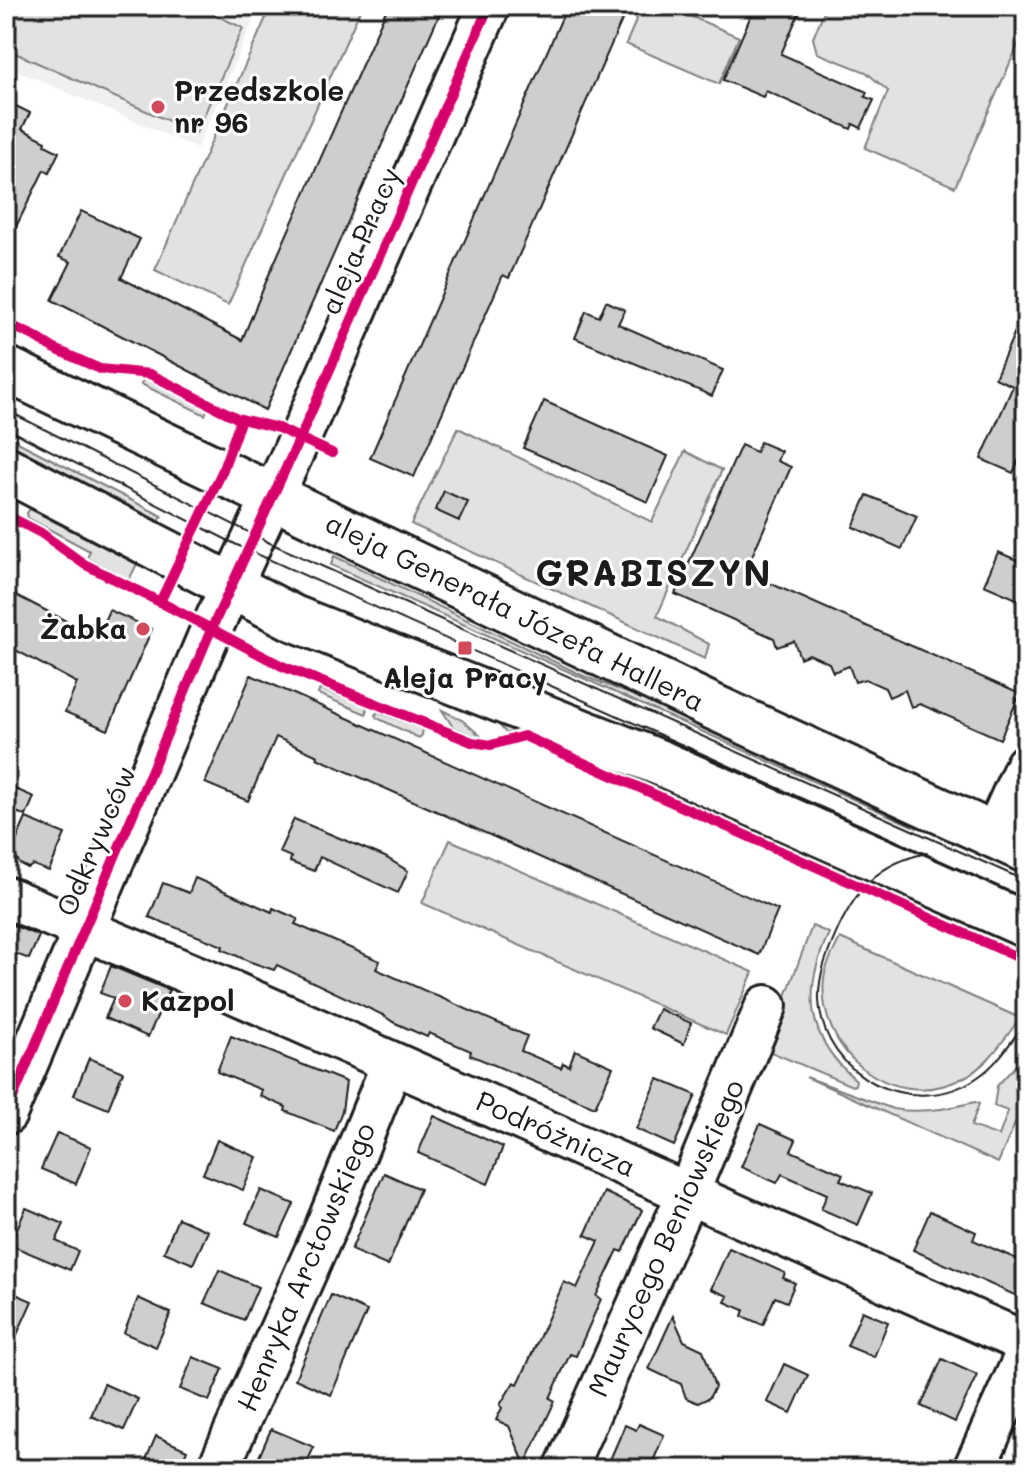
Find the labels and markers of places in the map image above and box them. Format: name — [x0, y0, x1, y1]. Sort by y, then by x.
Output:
place label: Przedszkole nr 96 — [174, 72, 344, 140]
marker: Przedszkole nr 96 — [149, 98, 167, 116]
place label: Żabka — [40, 610, 127, 646]
marker: Żabka — [134, 620, 152, 638]
marker: Aleja Pracy — [456, 639, 474, 657]
place label: Aleja Pracy — [383, 659, 547, 696]
place label: Kazpol — [141, 982, 235, 1018]
marker: Kazpol — [116, 992, 134, 1010]

